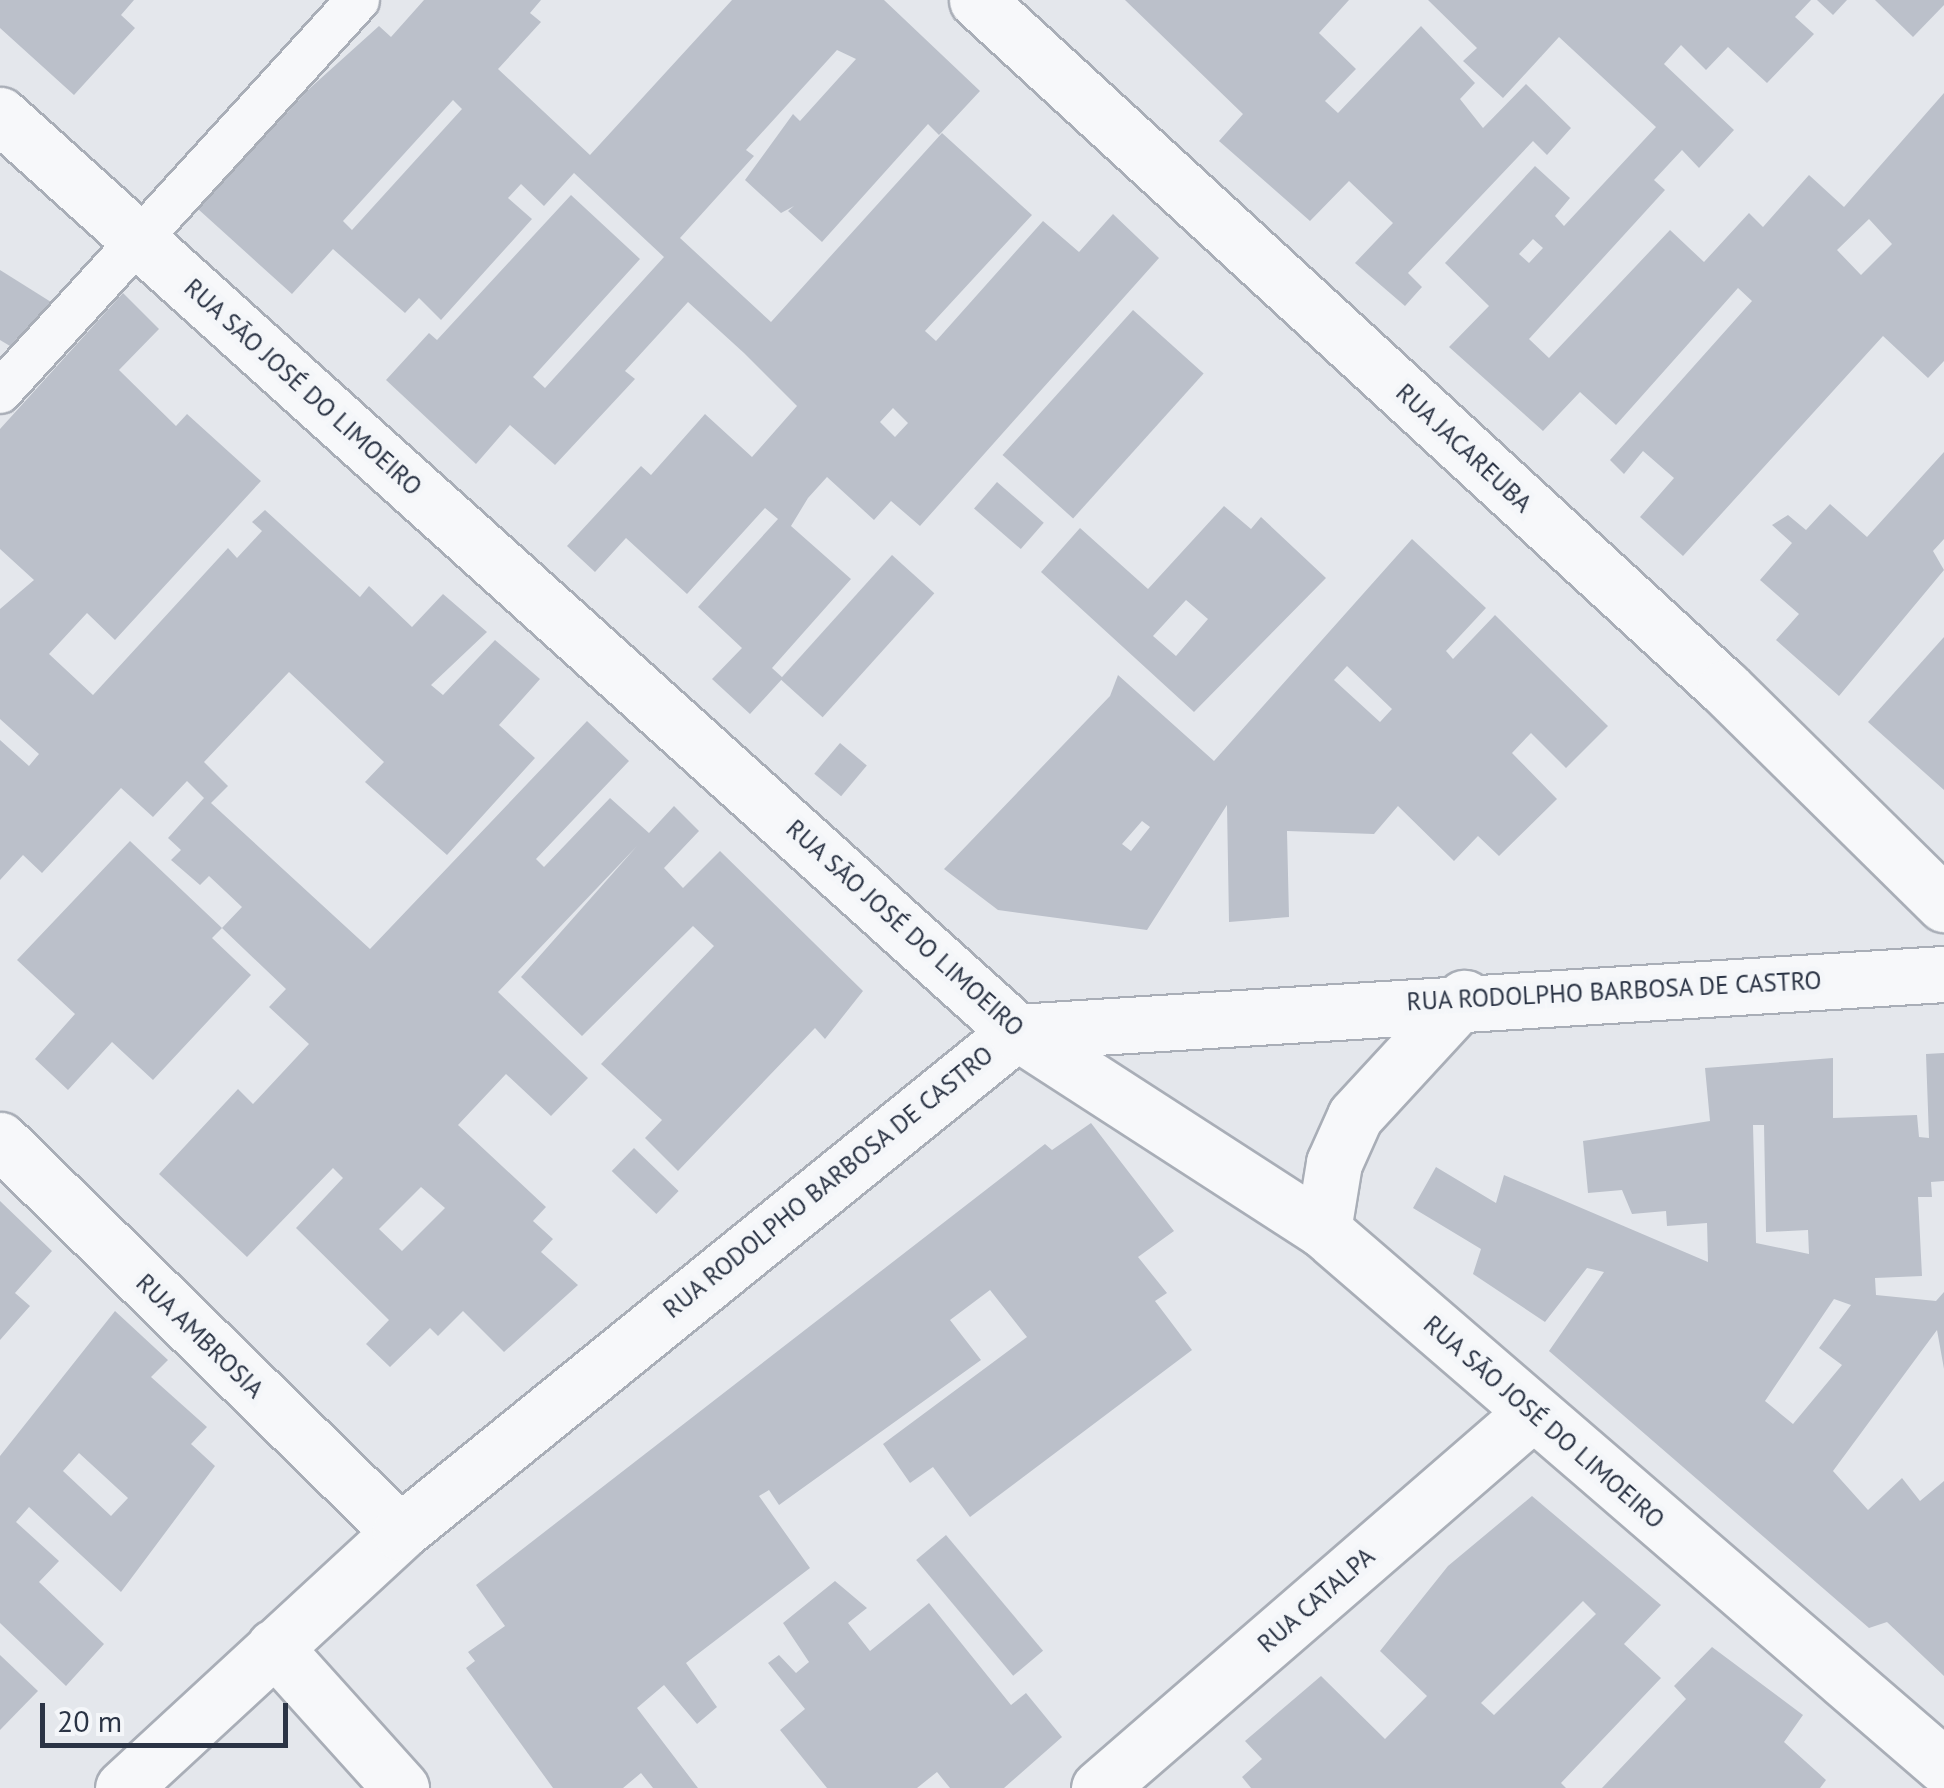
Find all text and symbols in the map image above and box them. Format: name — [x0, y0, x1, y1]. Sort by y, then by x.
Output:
street label: RUA SÃO JOSÉ DO LIMOEIRO — [178, 272, 428, 502]
street label: RUA JACAREUBA — [1390, 377, 1538, 519]
street label: RUA SÃO JOSÉ DO LIMOEIRO — [780, 813, 1030, 1043]
street label: RUA RODOLPHO BARBOSA DE CASTRO — [1405, 965, 1823, 1017]
street label: RUA RODOLPHO BARBOSA DE CASTRO — [656, 1039, 1000, 1325]
street label: RUA AMBROSIA — [129, 1267, 271, 1405]
street label: RUA SÃO JOSÉ DO LIMOEIRO — [1417, 1309, 1671, 1535]
street label: RUA CATALPA — [1251, 1541, 1381, 1659]
scale bar — [45, 1683, 292, 1745]
text: 20 m — [57, 1701, 122, 1740]

